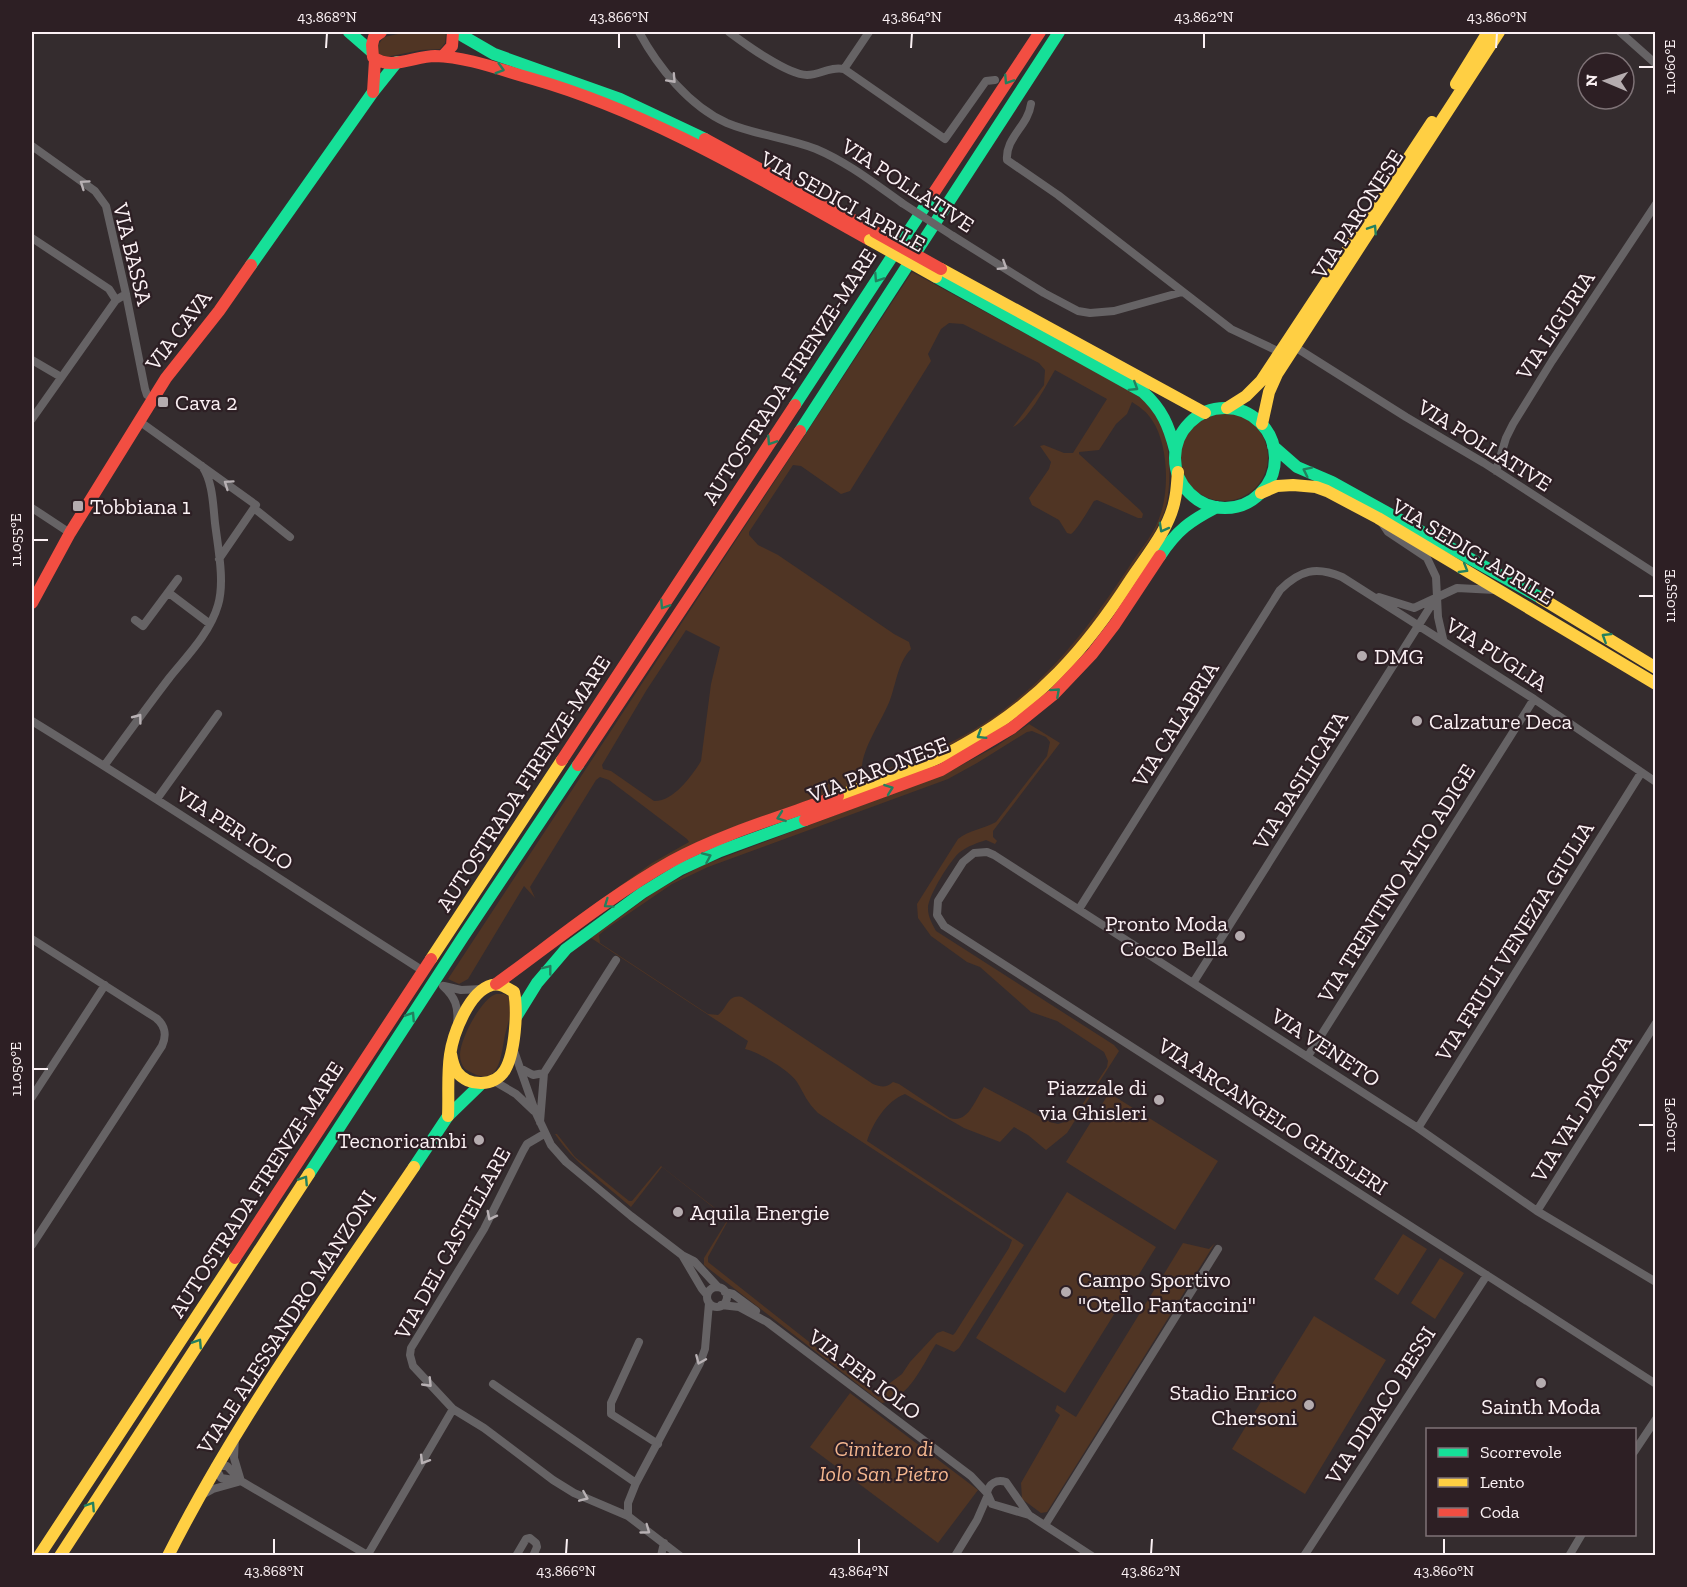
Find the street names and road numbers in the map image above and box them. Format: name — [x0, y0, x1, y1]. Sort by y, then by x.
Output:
street label: VIA POLLATIVE — [835, 132, 979, 238]
street label: VIA SEDICI APRILE — [755, 144, 930, 258]
street label: VIA PARONESE — [1305, 145, 1409, 285]
street label: VIA BASSA — [107, 199, 158, 309]
street label: AUTOSTRADA FIRENZE-MARE — [696, 243, 882, 509]
street label: VIA LIGURIA — [1510, 265, 1601, 386]
street label: VIA CAVA — [139, 284, 218, 377]
street label: VIA POLLATIVE — [1412, 393, 1557, 497]
street label: VIA SEDICI APRILE — [1386, 492, 1559, 611]
street label: VIA PUGLIA — [1440, 611, 1554, 698]
street label: AUTOSTRADA FIRENZE-MARE — [430, 650, 616, 916]
street label: VIA CALABRIA — [1126, 656, 1225, 793]
street label: VIA BASILICATA — [1246, 705, 1354, 855]
street label: VIA PARONESE — [803, 730, 952, 809]
street label: VIA TRENTINO ALTO ADIGE — [1311, 759, 1481, 1008]
street label: VIA PER IOLO — [170, 780, 298, 876]
street label: VIA FRIULI VENEZIA GIULIA — [1429, 816, 1600, 1067]
street label: VIA VENETO — [1265, 1001, 1386, 1093]
street label: VIA VAL D'AOSTA — [1525, 1029, 1638, 1188]
street label: VIA ARCANGELO GHISLERI — [1152, 1031, 1393, 1201]
street label: AUTOSTRADA FIRENZE-MARE — [163, 1056, 349, 1322]
street label: VIA DEL CASTELLARE — [388, 1142, 517, 1345]
street label: VIALE ALESSANDRO MANZONI — [190, 1185, 382, 1460]
street label: VIA DIDACO BESSI — [1319, 1321, 1442, 1490]
street label: VIA PER IOLO — [802, 1323, 927, 1426]

